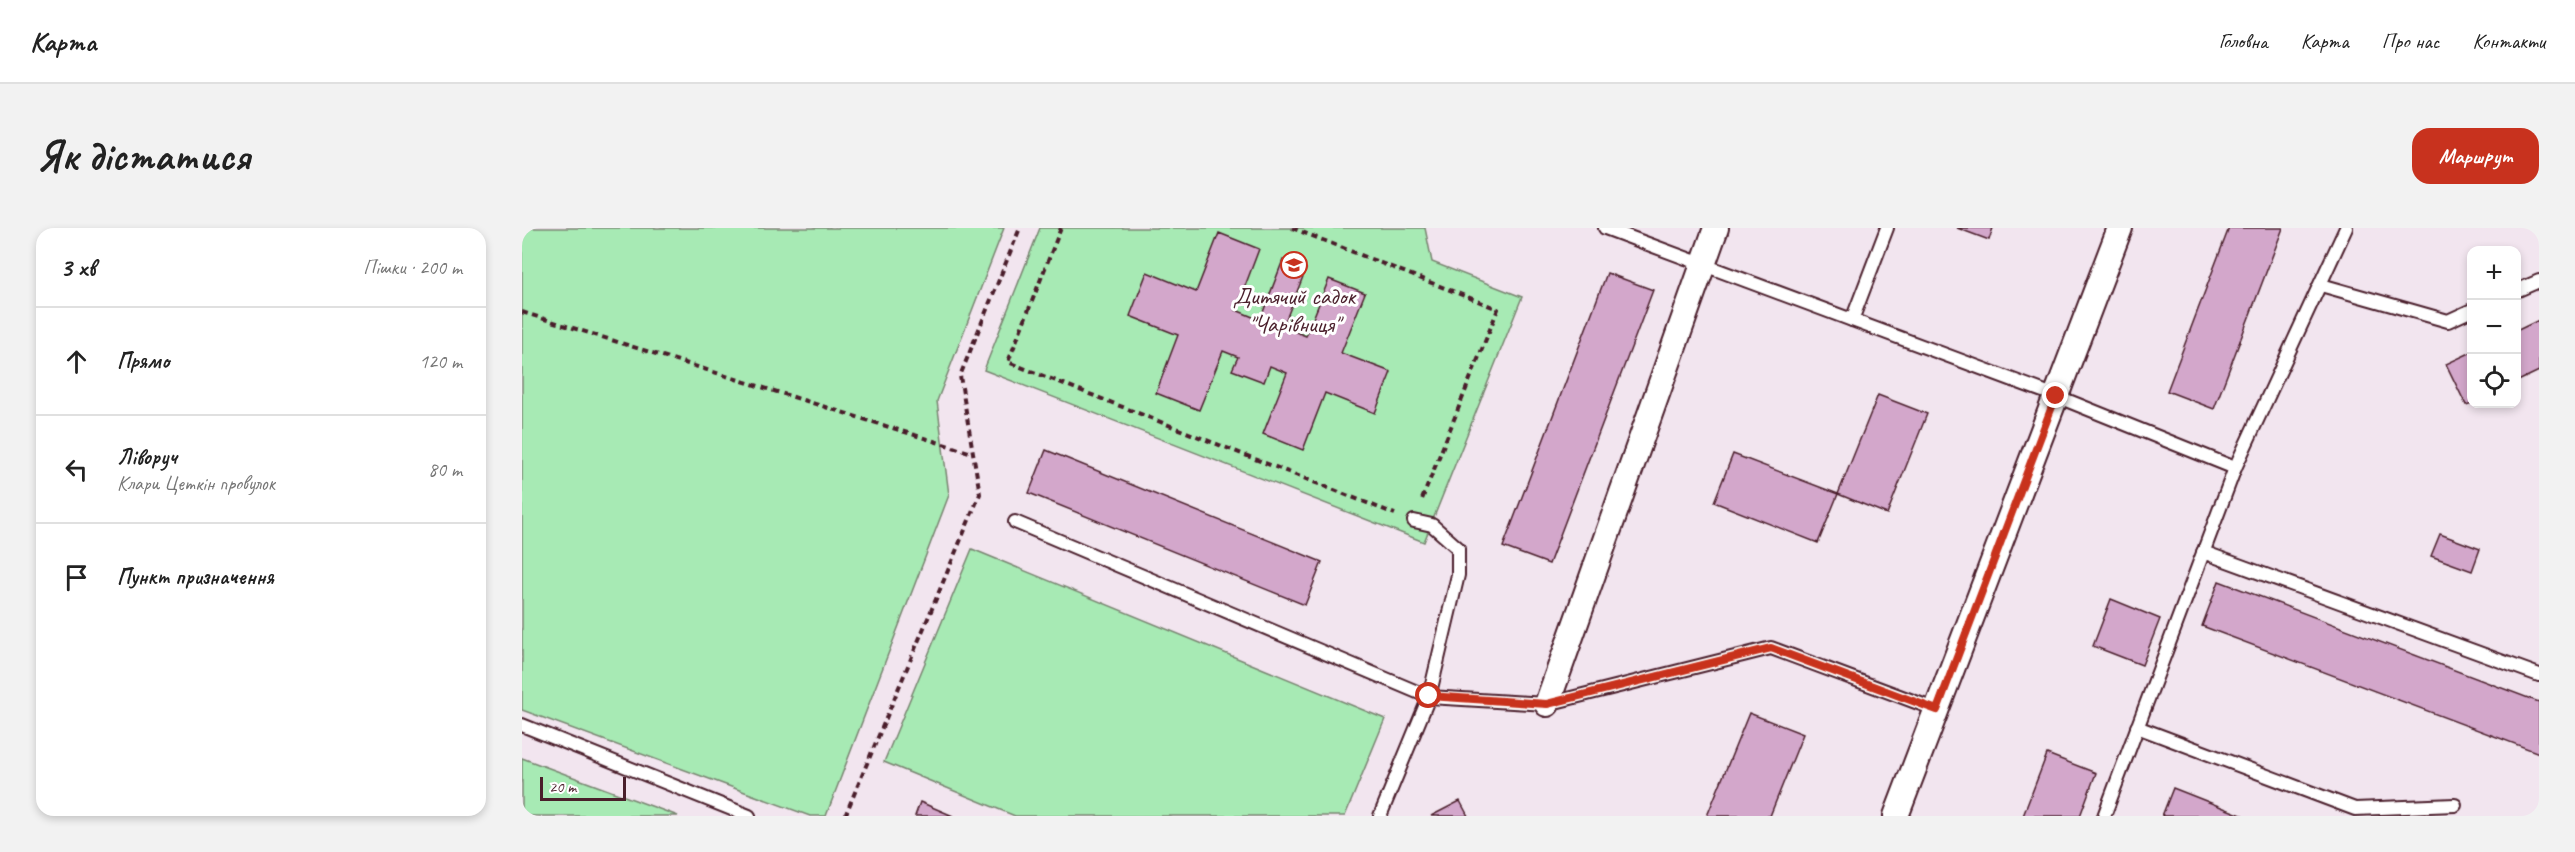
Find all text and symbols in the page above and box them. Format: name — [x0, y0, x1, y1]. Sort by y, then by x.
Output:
text: Карта — [30, 24, 97, 59]
text: Головна — [2219, 28, 2268, 54]
text: Карта — [2301, 28, 2349, 54]
text: Про нас — [2382, 28, 2439, 54]
text: Контакти — [2472, 28, 2545, 54]
button: Маршрут — [2412, 128, 2539, 184]
text: Як дістатися — [36, 130, 250, 183]
map controls — [2467, 246, 2521, 408]
button: + — [2467, 246, 2521, 300]
school or university icon: Дитячий садок "Чарівниця" — [1279, 250, 1309, 280]
text: 3 хв — [60, 251, 95, 284]
text: Пішки · 200 m — [363, 255, 462, 280]
place label: Дитячий садок "Чарівниця" — [1233, 281, 1357, 339]
button: − — [2467, 300, 2521, 354]
icon: ahead — [60, 345, 93, 378]
text: Прямо — [117, 347, 169, 375]
text: 120 m — [419, 349, 462, 374]
button: locate — [2467, 354, 2521, 408]
route end — [2042, 382, 2068, 408]
text: Ліворуч — [117, 443, 177, 471]
icon: left — [60, 453, 93, 486]
text: 80 m — [428, 457, 462, 482]
text: Клари Цеткін провулок — [117, 471, 275, 496]
icon: arrive — [60, 561, 93, 594]
text: Пункт призначення — [117, 563, 274, 591]
route start — [1415, 682, 1441, 708]
scale bar — [540, 774, 626, 802]
text: 20 m — [549, 777, 576, 797]

